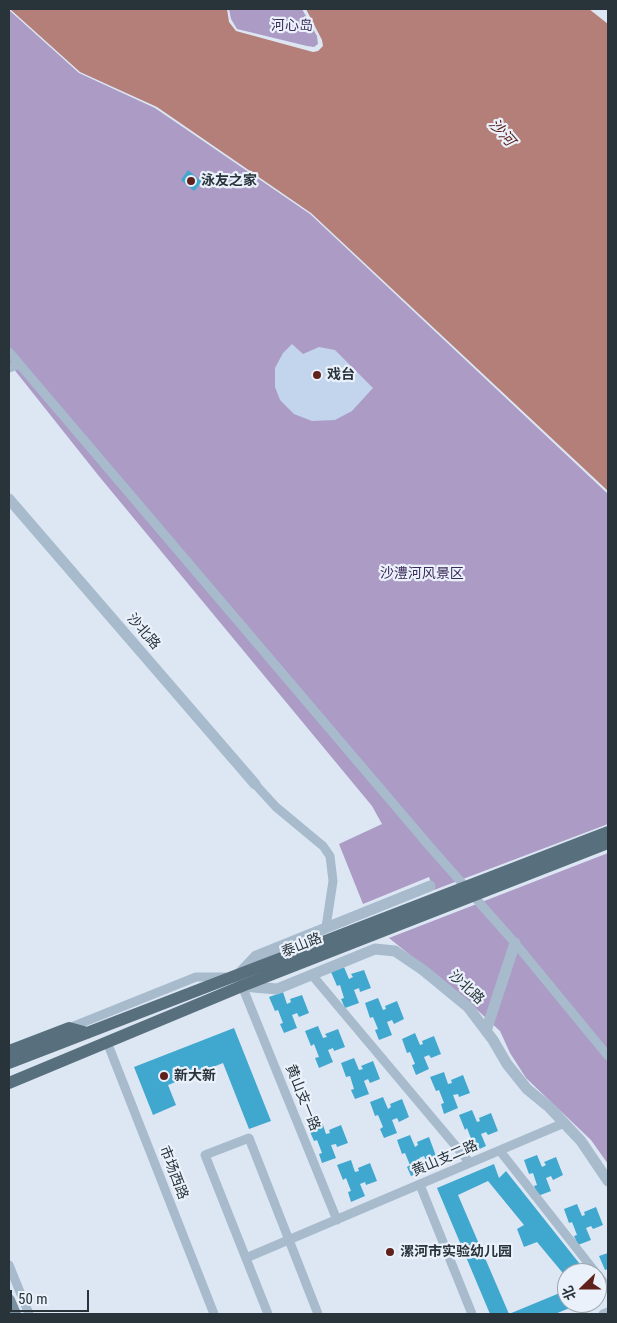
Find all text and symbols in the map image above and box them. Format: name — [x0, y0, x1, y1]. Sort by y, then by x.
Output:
park label: 河心岛 — [271, 18, 313, 34]
water label: 沙河 — [484, 116, 518, 150]
place label: 泳友之家 — [201, 173, 257, 189]
marker: 泳友之家 — [185, 175, 197, 187]
place label: 戏台 — [327, 367, 355, 383]
marker: 戏台 — [311, 369, 323, 381]
park label: 沙澧河风景区 — [380, 566, 464, 582]
street label: 沙北路 — [123, 611, 163, 653]
street label: 泰山路 — [279, 930, 325, 962]
street label: 沙北路 — [445, 968, 487, 1008]
street label: 黄山支一路 — [281, 1062, 323, 1134]
place label: 新大新 — [174, 1068, 216, 1084]
marker: 新大新 — [158, 1070, 170, 1082]
street label: 黄山支二路 — [410, 1138, 480, 1180]
street label: 市场西路 — [155, 1144, 191, 1202]
place label: 漯河市实验幼儿园 — [400, 1244, 512, 1260]
marker: 漯河市实验幼儿园 — [384, 1246, 396, 1258]
north arrow — [557, 1263, 607, 1313]
scale bar — [12, 1280, 91, 1312]
text: 北 — [559, 1284, 579, 1303]
text: 50 m — [18, 1290, 48, 1308]

